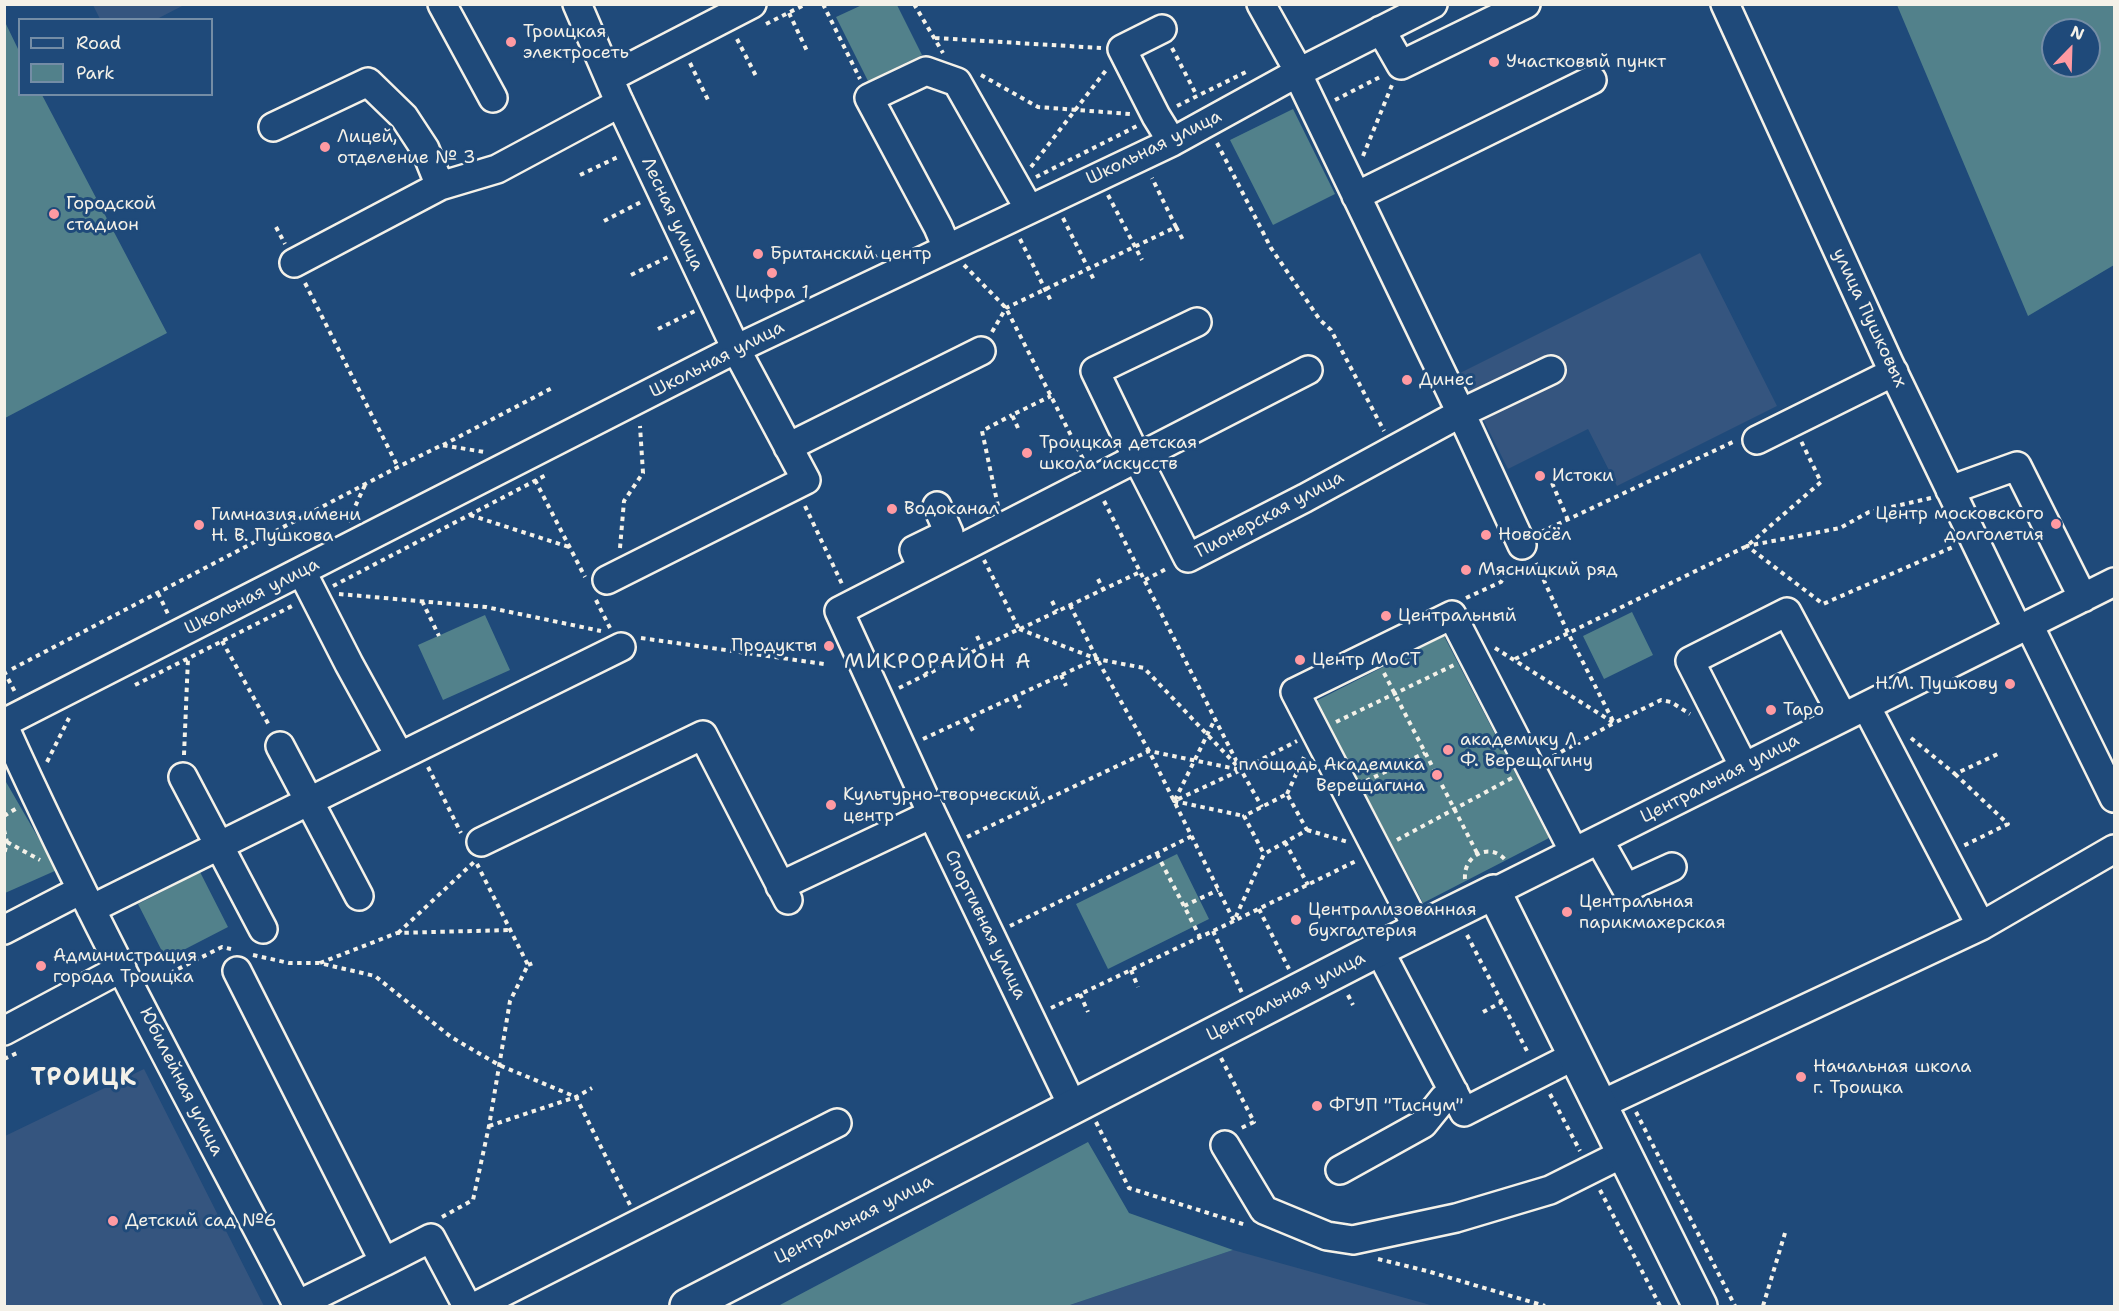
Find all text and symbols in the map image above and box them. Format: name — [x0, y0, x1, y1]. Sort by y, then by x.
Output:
legend — [18, 18, 213, 96]
north arrow — [2041, 18, 2101, 78]
place label: Троицкая электросеть — [523, 21, 629, 63]
text: N — [2068, 21, 2087, 45]
text: Road — [76, 31, 121, 55]
marker: Троицкая электросеть — [504, 35, 518, 49]
place label: Участковый пункт — [1506, 51, 1666, 73]
marker: Участковый пункт — [1487, 55, 1501, 69]
text: Park — [76, 61, 115, 85]
street label: Школьная улица — [1083, 106, 1225, 190]
place label: Лицей, отделение № 3 — [337, 126, 476, 168]
marker: Лицей, отделение № 3 — [318, 140, 332, 154]
street label: Лесная улица — [636, 154, 708, 274]
place label: Городской стадион — [66, 193, 156, 236]
marker: Городской стадион — [47, 207, 61, 221]
place label: Британский центр — [770, 243, 932, 265]
street label: улица Пушковых — [1827, 245, 1911, 391]
marker: Британский центр — [751, 247, 765, 261]
marker: Цифра 1 — [765, 266, 779, 280]
place label: Цифра 1 — [735, 282, 809, 304]
street label: Школьная улица — [646, 317, 788, 403]
place label: Динес — [1419, 369, 1474, 391]
marker: Динес — [1400, 373, 1414, 387]
place label: Троицкая детская школа искусств — [1039, 432, 1197, 474]
marker: Троицкая детская школа искусств — [1020, 446, 1034, 460]
place label: Истоки — [1552, 465, 1614, 487]
street label: Пионерская улица — [1192, 467, 1348, 563]
marker: Истоки — [1533, 469, 1547, 483]
place label: Водоканал — [904, 498, 999, 520]
marker: Водоканал — [885, 502, 899, 516]
place label: Центр московского долголетия — [1875, 503, 2044, 546]
place label: Гимназия имени Н. В. Пушкова — [211, 504, 361, 546]
marker: Центр московского долголетия — [2049, 517, 2063, 531]
marker: Гимназия имени Н. В. Пушкова — [192, 518, 206, 532]
place label: Новосёл — [1498, 524, 1571, 546]
marker: Новосёл — [1479, 528, 1493, 542]
street label: Школьная улица — [181, 554, 323, 640]
place label: Мясницкий ряд — [1478, 559, 1618, 581]
marker: Мясницкий ряд — [1459, 563, 1473, 577]
place label: Центральный — [1398, 605, 1517, 627]
marker: Центральный — [1379, 609, 1393, 623]
place label: Продукты — [731, 635, 817, 657]
marker: Продукты — [822, 639, 836, 653]
place label: Центр МоСТ — [1312, 649, 1421, 671]
district label: МИКРОРАЙОН А — [844, 650, 1032, 676]
marker: Центр МоСТ — [1293, 653, 1307, 667]
place label: Н.М. Пушкову — [1875, 673, 1998, 695]
marker: Н.М. Пушкову — [2003, 677, 2017, 691]
place label: Таро — [1783, 699, 1824, 721]
marker: Таро — [1764, 703, 1778, 717]
place label: академику Л. Ф. Верещагину — [1460, 729, 1593, 771]
street label: Центральная улица — [1637, 730, 1803, 828]
marker: академику Л. Ф. Верещагину — [1441, 743, 1455, 757]
place label: площадь Академика Верещагина — [1238, 754, 1425, 796]
marker: площадь Академика Верещагина — [1430, 768, 1444, 782]
place label: Культурно-творческий центр — [843, 784, 1040, 826]
marker: Культурно-творческий центр — [824, 798, 838, 812]
street label: Спортивная улица — [939, 847, 1031, 1003]
place label: Центральная парикмахерская — [1579, 891, 1726, 934]
place label: Централизованная бухгалтерия — [1308, 899, 1477, 942]
marker: Центральная парикмахерская — [1560, 905, 1574, 919]
marker: Централизованная бухгалтерия — [1289, 913, 1303, 927]
place label: Администрация города Троицка — [53, 945, 197, 988]
street label: Центральная улица — [1203, 948, 1369, 1046]
marker: Администрация города Троицка — [34, 959, 48, 973]
street label: Юбилейная улица — [134, 1004, 228, 1160]
place label: Начальная школа г. Троицка — [1813, 1056, 1971, 1098]
district label: ТРОИЦК — [31, 1065, 137, 1093]
marker: Начальная школа г. Троицка — [1794, 1070, 1808, 1084]
place label: ФГУП "Тиснум" — [1329, 1095, 1463, 1117]
marker: ФГУП "Тиснум" — [1310, 1099, 1324, 1113]
street label: Центральная улица — [771, 1171, 937, 1269]
place label: Детский сад №6 — [125, 1210, 276, 1232]
marker: Детский сад №6 — [106, 1214, 120, 1228]

